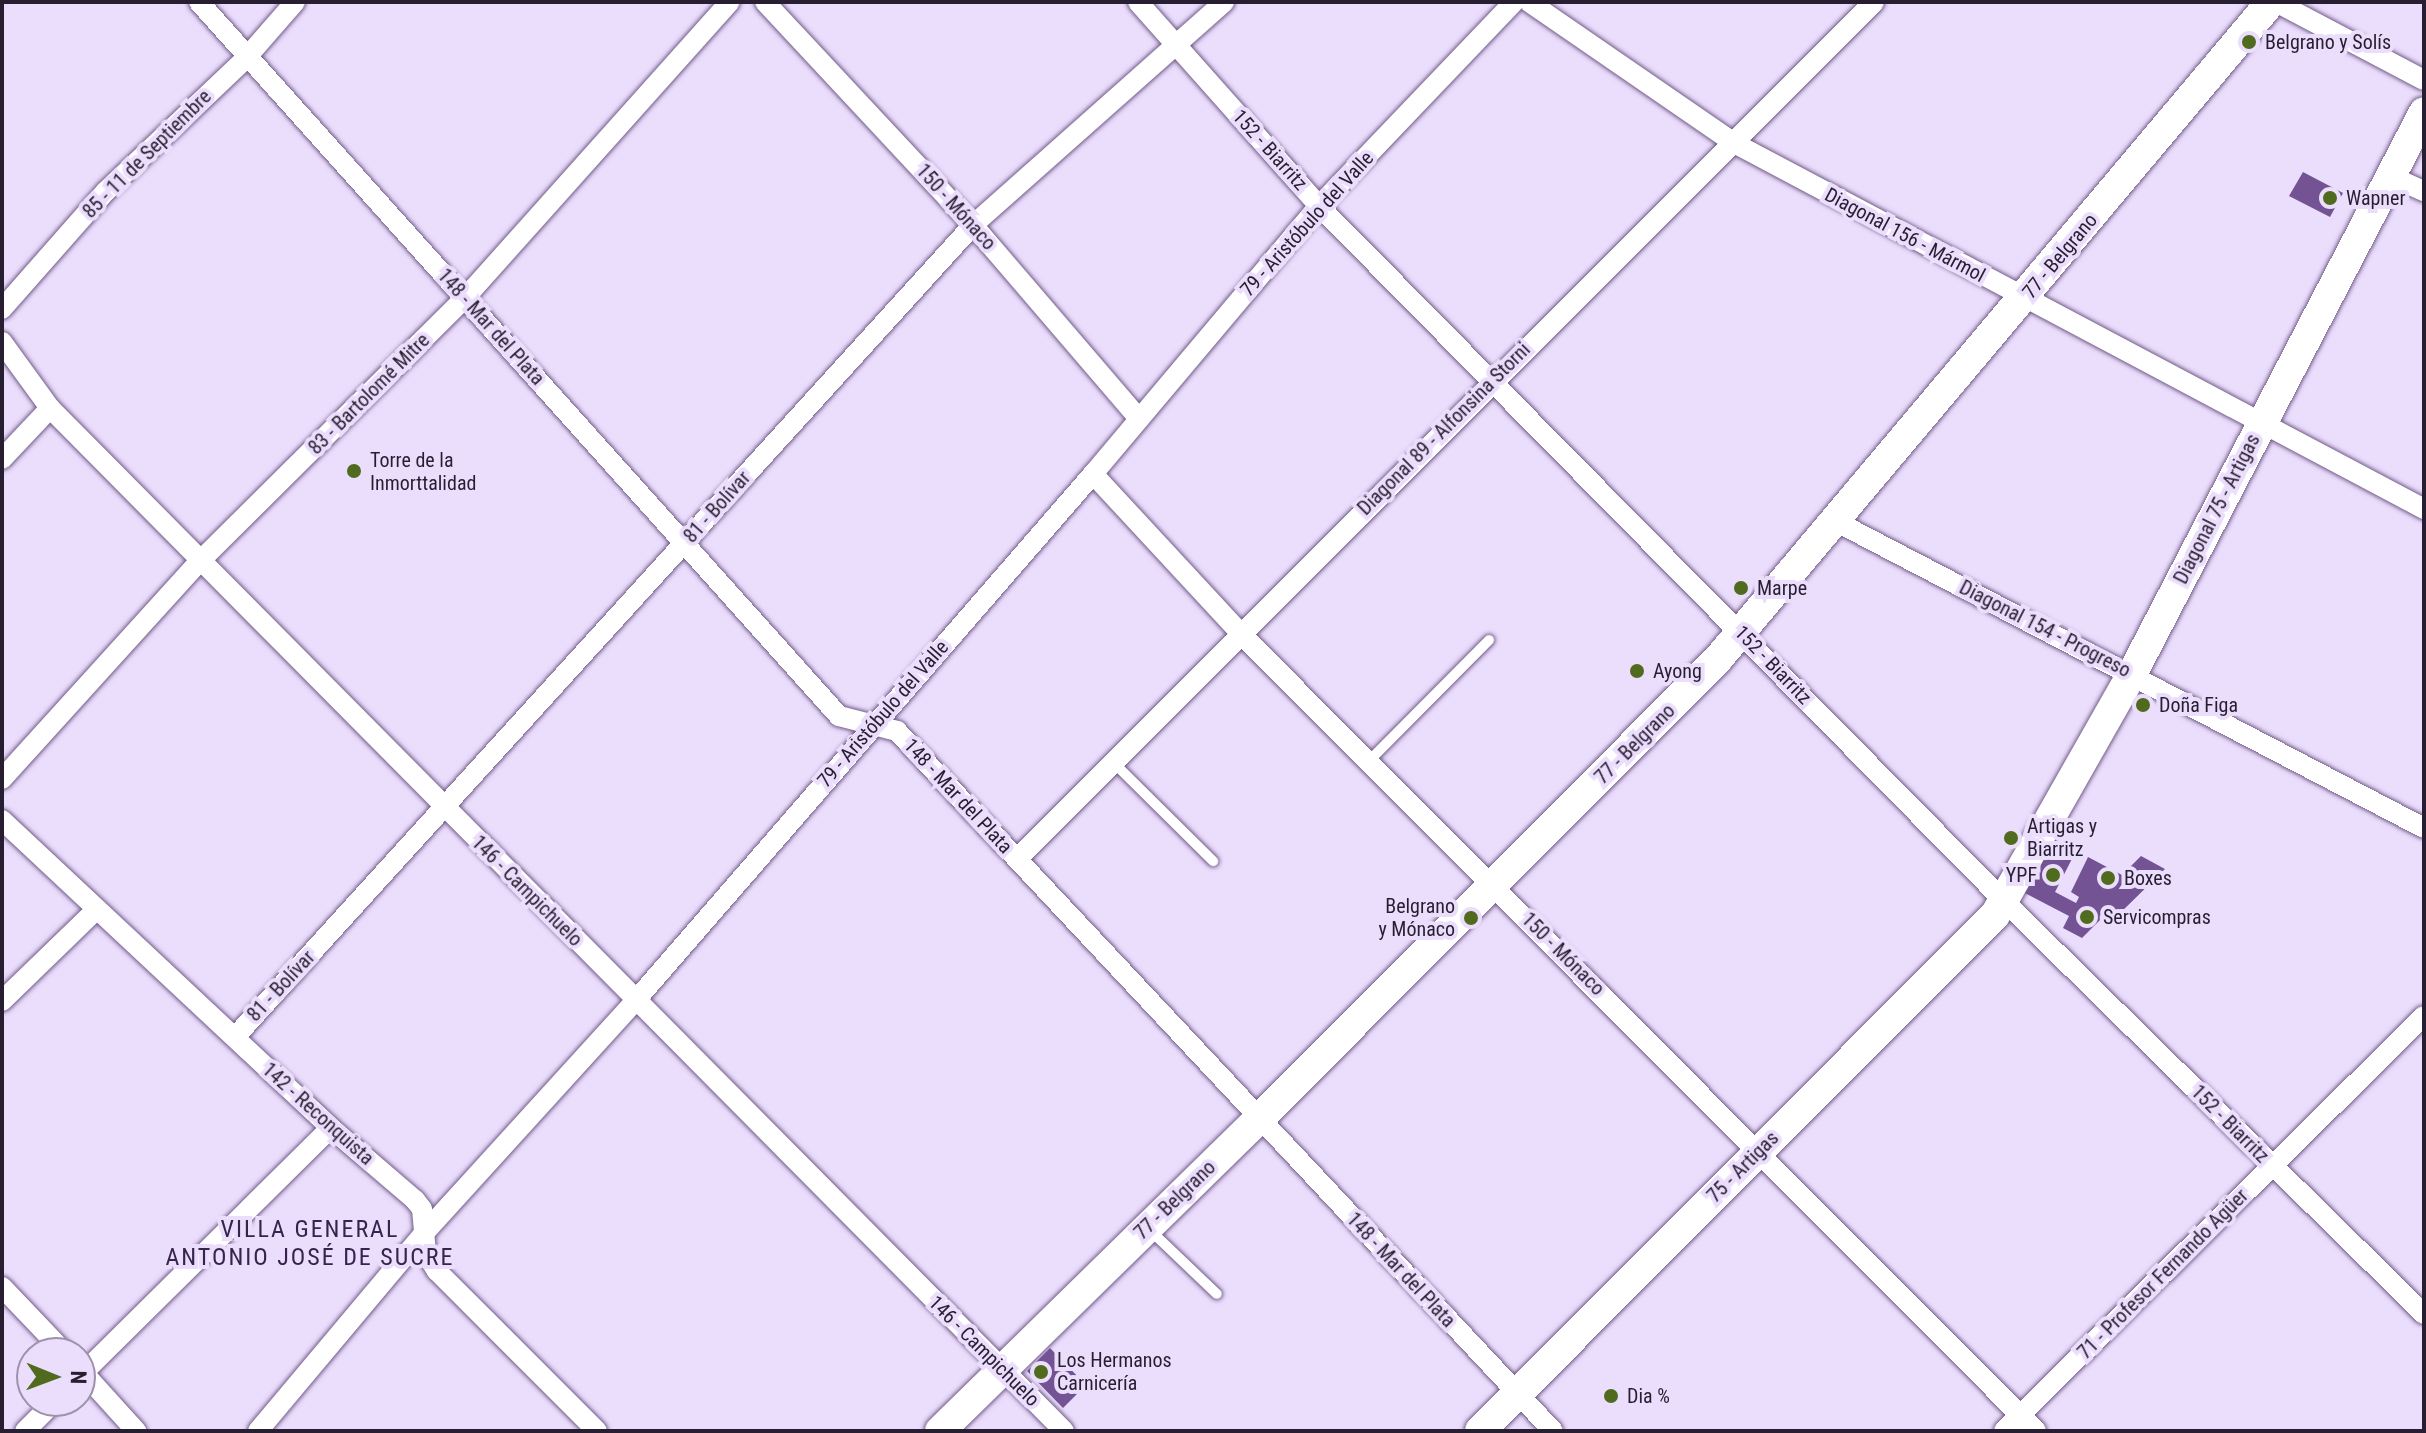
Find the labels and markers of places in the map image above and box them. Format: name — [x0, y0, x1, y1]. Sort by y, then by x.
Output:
place label: Belgrano y Solís — [2265, 30, 2391, 54]
marker: Belgrano y Solís — [2240, 33, 2258, 51]
place label: Wapner — [2346, 186, 2406, 210]
marker: Wapner — [2321, 189, 2339, 207]
place label: Torre de la Inmorttalidad — [370, 448, 476, 495]
marker: Torre de la Inmorttalidad — [345, 462, 363, 480]
place label: Marpe — [1757, 576, 1807, 600]
marker: Marpe — [1732, 579, 1750, 597]
place label: Ayong — [1653, 659, 1702, 683]
marker: Ayong — [1628, 662, 1646, 680]
place label: Doña Figa — [2159, 693, 2238, 717]
marker: Doña Figa — [2134, 696, 2152, 714]
place label: Artigas y Biarritz — [2027, 814, 2097, 861]
marker: Artigas y Biarritz — [2002, 829, 2020, 847]
place label: YPF — [2006, 863, 2037, 887]
marker: YPF — [2044, 866, 2062, 884]
place label: Boxes — [2124, 866, 2172, 890]
marker: Boxes — [2099, 869, 2117, 887]
place label: Belgrano y Mónaco — [1378, 894, 1455, 941]
place label: Servicompras — [2103, 905, 2211, 929]
marker: Servicompras — [2078, 908, 2096, 926]
marker: Belgrano y Mónaco — [1462, 909, 1480, 927]
place label: Los Hermanos Carnicería — [1057, 1348, 1172, 1395]
marker: Los Hermanos Carnicería — [1032, 1363, 1050, 1381]
place label: Dia % — [1627, 1384, 1670, 1408]
marker: Dia % — [1602, 1387, 1620, 1405]

